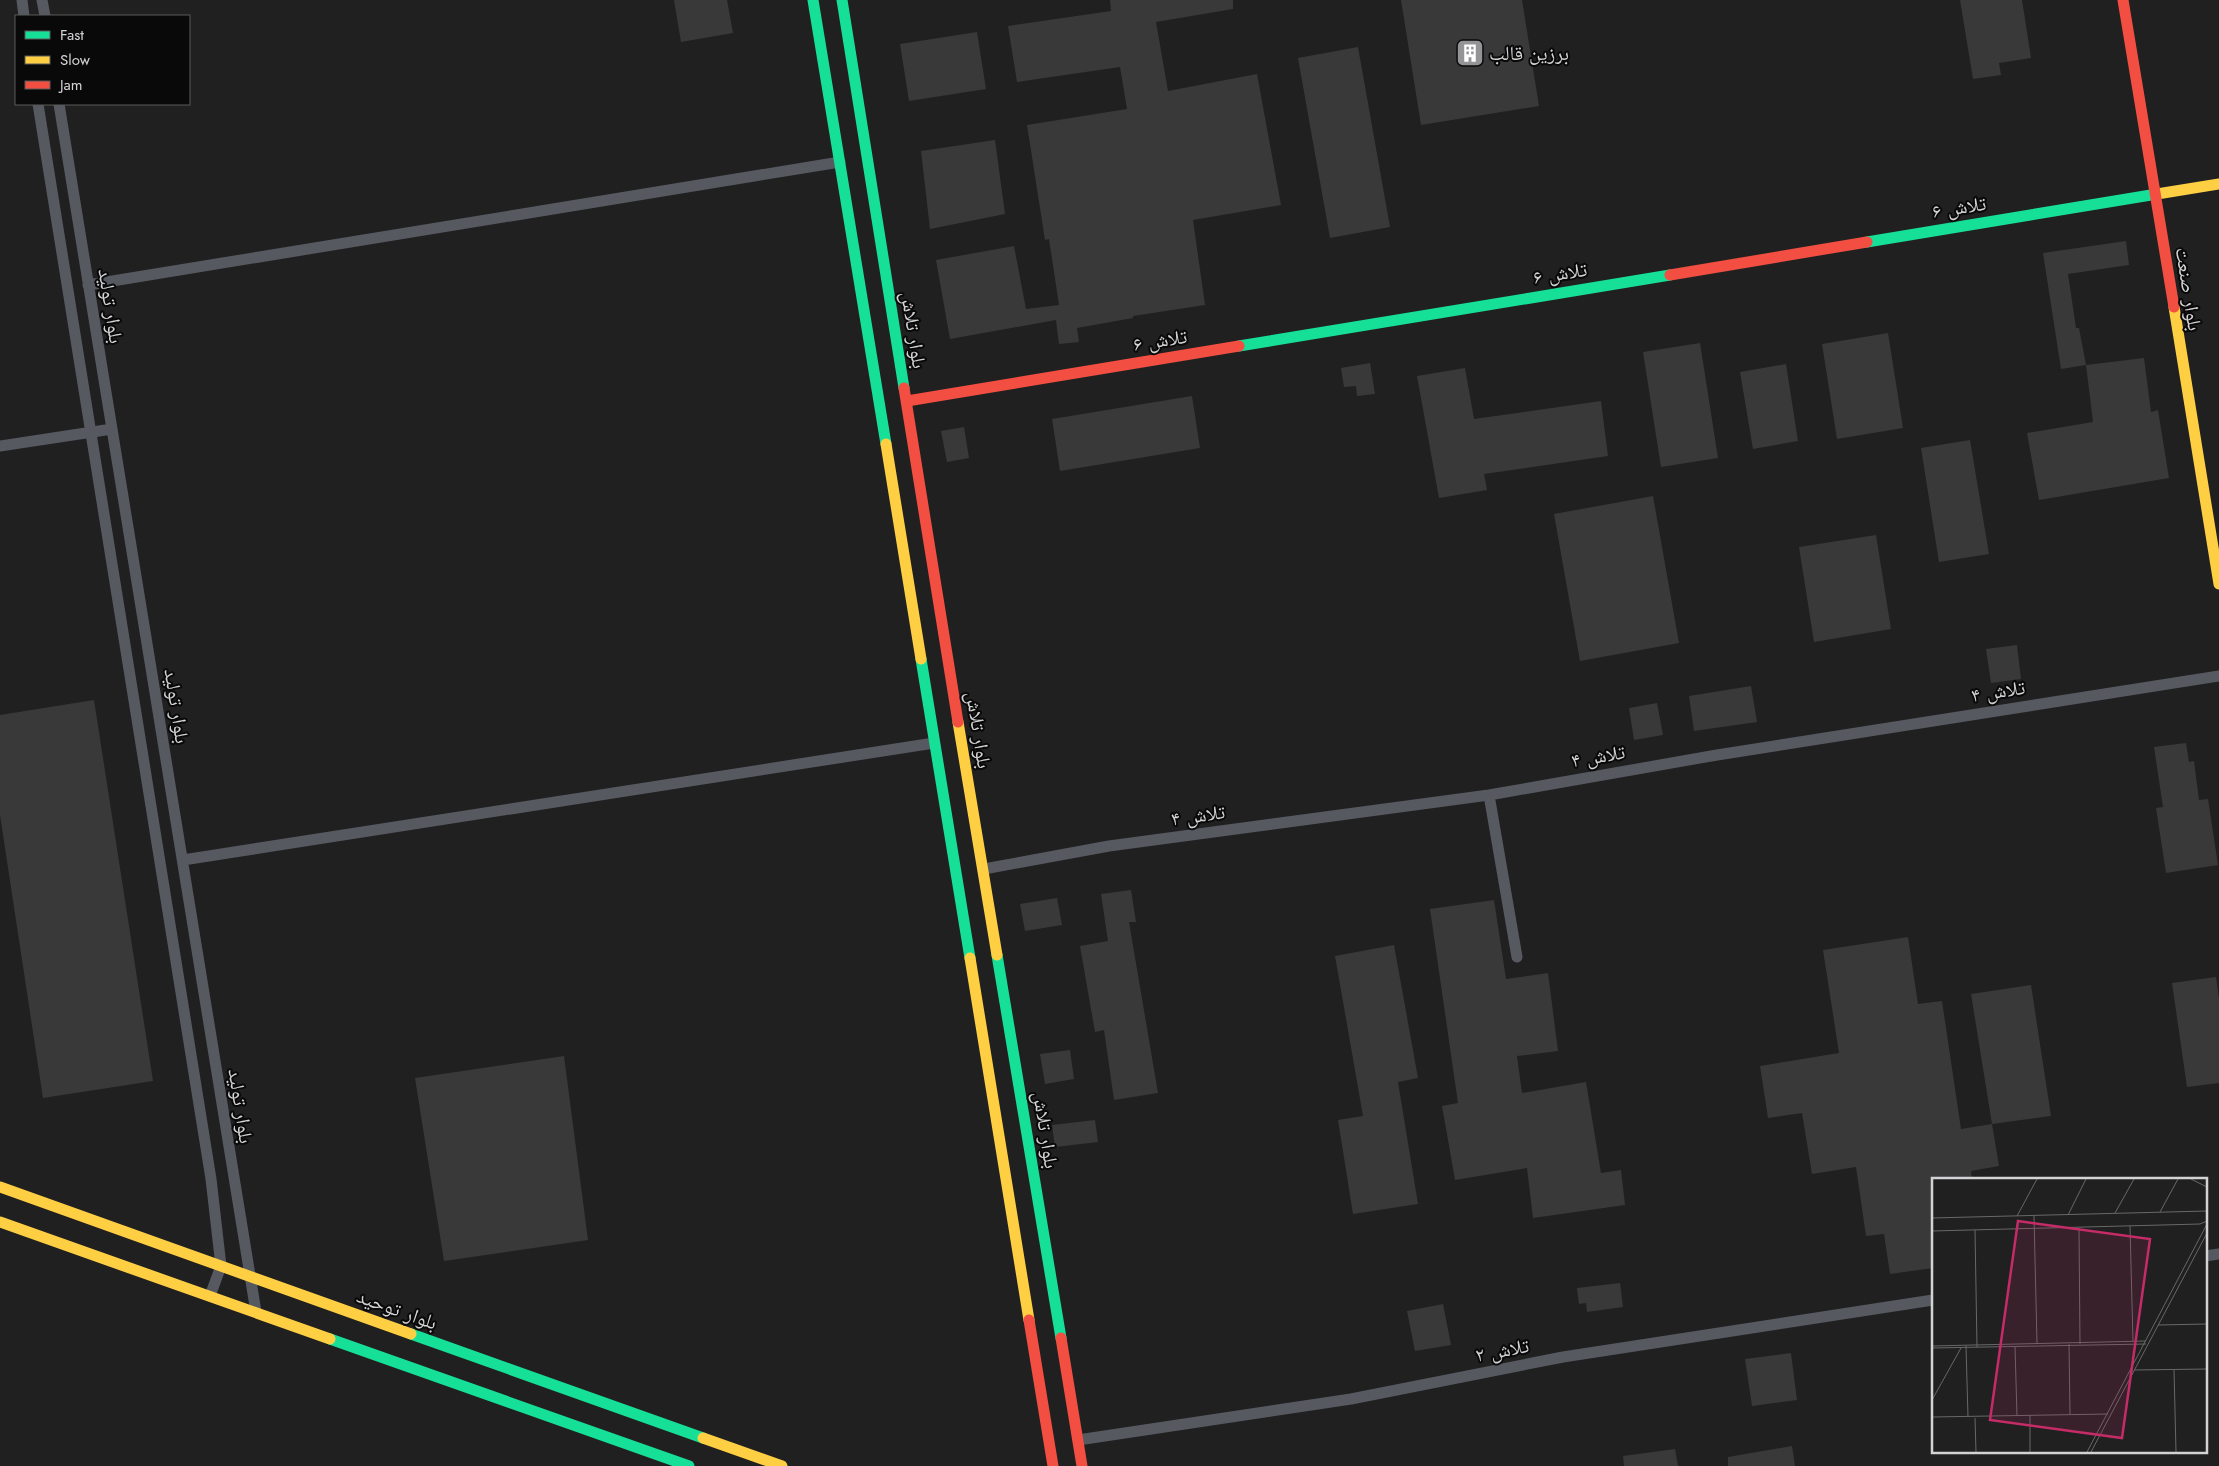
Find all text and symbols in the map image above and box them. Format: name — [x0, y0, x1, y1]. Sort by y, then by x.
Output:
legend — [15, 15, 190, 105]
text: Fast — [60, 24, 84, 46]
building icon: برزین قالب — [1455, 38, 1485, 68]
place label: برزین قالب — [1489, 39, 1569, 68]
text: Slow — [60, 49, 91, 71]
text: Jam — [58, 74, 83, 96]
street label: تلاش ۶ — [1930, 189, 1988, 226]
street label: بلوار صنعت — [2168, 245, 2209, 333]
street label: تلاش ۶ — [1531, 255, 1589, 292]
street label: بلوار تولید — [90, 267, 131, 346]
street label: بلوار تلاش — [893, 290, 934, 371]
street label: تلاش ۶ — [1131, 322, 1189, 359]
street label: بلوار تولید — [156, 667, 197, 746]
street label: تلاش ۴ — [1969, 673, 2027, 710]
street label: بلوار تلاش — [958, 690, 999, 771]
street label: تلاش ۴ — [1569, 737, 1627, 775]
street label: تلاش ۴ — [1169, 797, 1227, 834]
street label: بلوار تولید — [220, 1067, 261, 1146]
street label: بلوار تلاش — [1025, 1090, 1066, 1171]
inset map — [1932, 1178, 2206, 1454]
street label: بلوار توحید — [352, 1282, 441, 1337]
street label: تلاش ۲ — [1473, 1331, 1532, 1370]

